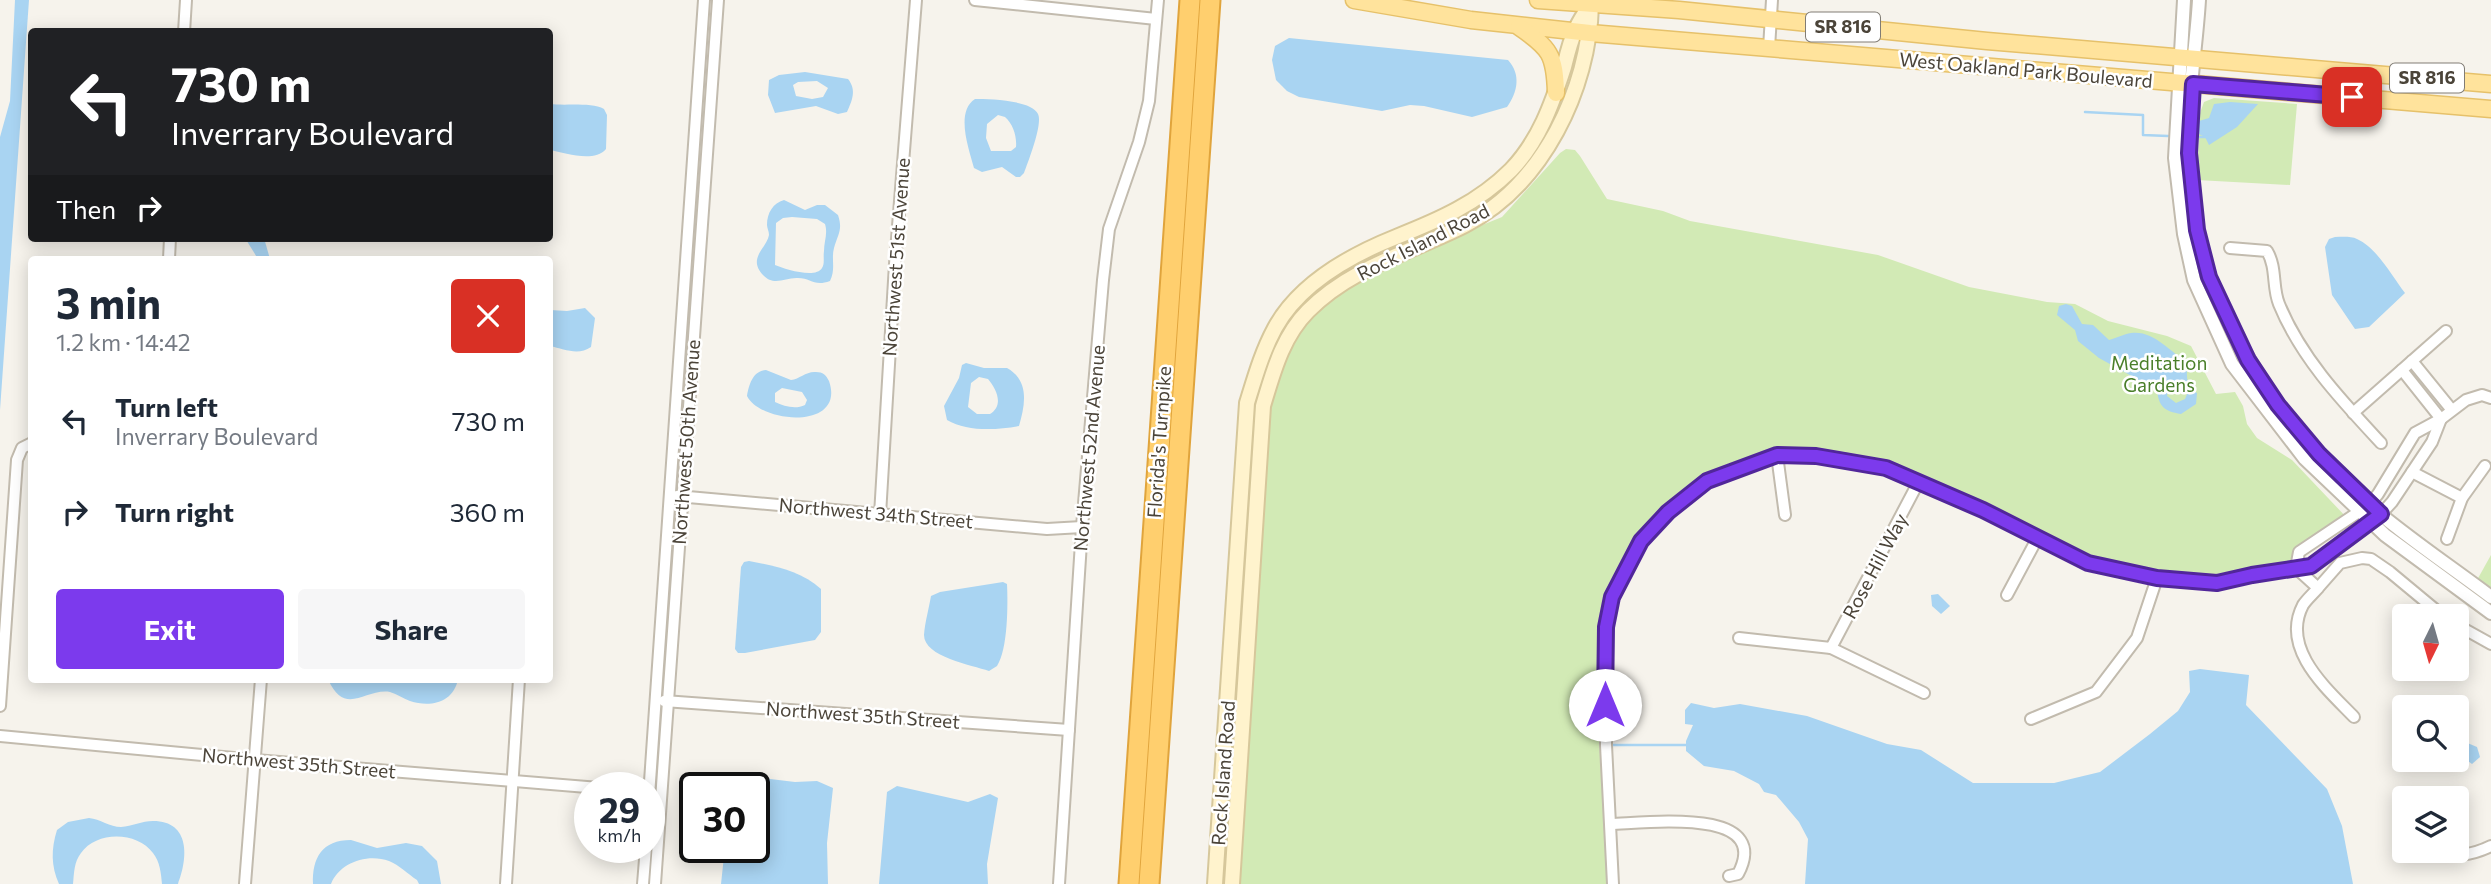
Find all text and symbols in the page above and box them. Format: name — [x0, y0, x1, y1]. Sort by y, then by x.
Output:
road number: SR 816 — [1806, 12, 1880, 42]
street label: West Oakland Park Boulevard — [1898, 47, 2154, 92]
text: 730 m — [171, 52, 311, 112]
icon: left — [56, 56, 147, 147]
road number: SR 816 — [2390, 64, 2464, 92]
pin — [2322, 67, 2382, 127]
icon: arrive — [2333, 78, 2371, 116]
text: Inverrary Boulevard — [171, 112, 454, 152]
street label: Northwest 51st Avenue — [877, 157, 914, 357]
icon: right — [130, 189, 168, 227]
text: Then — [56, 193, 116, 224]
street label: Rock Island Road — [1353, 198, 1493, 285]
text: 3 min — [56, 276, 161, 328]
button: close — [451, 279, 525, 353]
text: 1.2 km · 14:42 — [56, 328, 190, 356]
street label: Northwest 50th Avenue — [667, 339, 704, 545]
street label: Northwest 52nd Avenue — [1068, 344, 1109, 552]
park label: Meditation Gardens — [2111, 351, 2207, 396]
street label: Florida's Turnpike — [1142, 365, 1175, 519]
text: Turn left — [115, 391, 218, 422]
icon: left — [56, 402, 94, 440]
text: 730 m — [452, 405, 525, 436]
text: Inverrary Boulevard — [115, 422, 318, 450]
icon: right — [56, 493, 94, 531]
street label: Northwest 34th Street — [778, 493, 974, 532]
text: Turn right — [115, 496, 234, 527]
text: 360 m — [450, 496, 525, 527]
street label: Rose Hill Way — [1837, 509, 1912, 622]
button: Exit — [56, 589, 284, 669]
button: Share — [298, 589, 525, 669]
north arrow — [2392, 604, 2469, 681]
map controls — [2392, 604, 2469, 863]
position arrow — [1568, 668, 1642, 742]
button: search — [2392, 695, 2469, 772]
street label: Northwest 35th Street — [765, 696, 961, 733]
street label: Rock Island Road — [1206, 700, 1239, 846]
street label: Northwest 35th Street — [201, 743, 397, 782]
speed limit sign: 30 — [679, 772, 770, 863]
button: layers — [2392, 786, 2469, 863]
text: 29 — [599, 787, 640, 830]
text: km/h — [598, 824, 641, 846]

